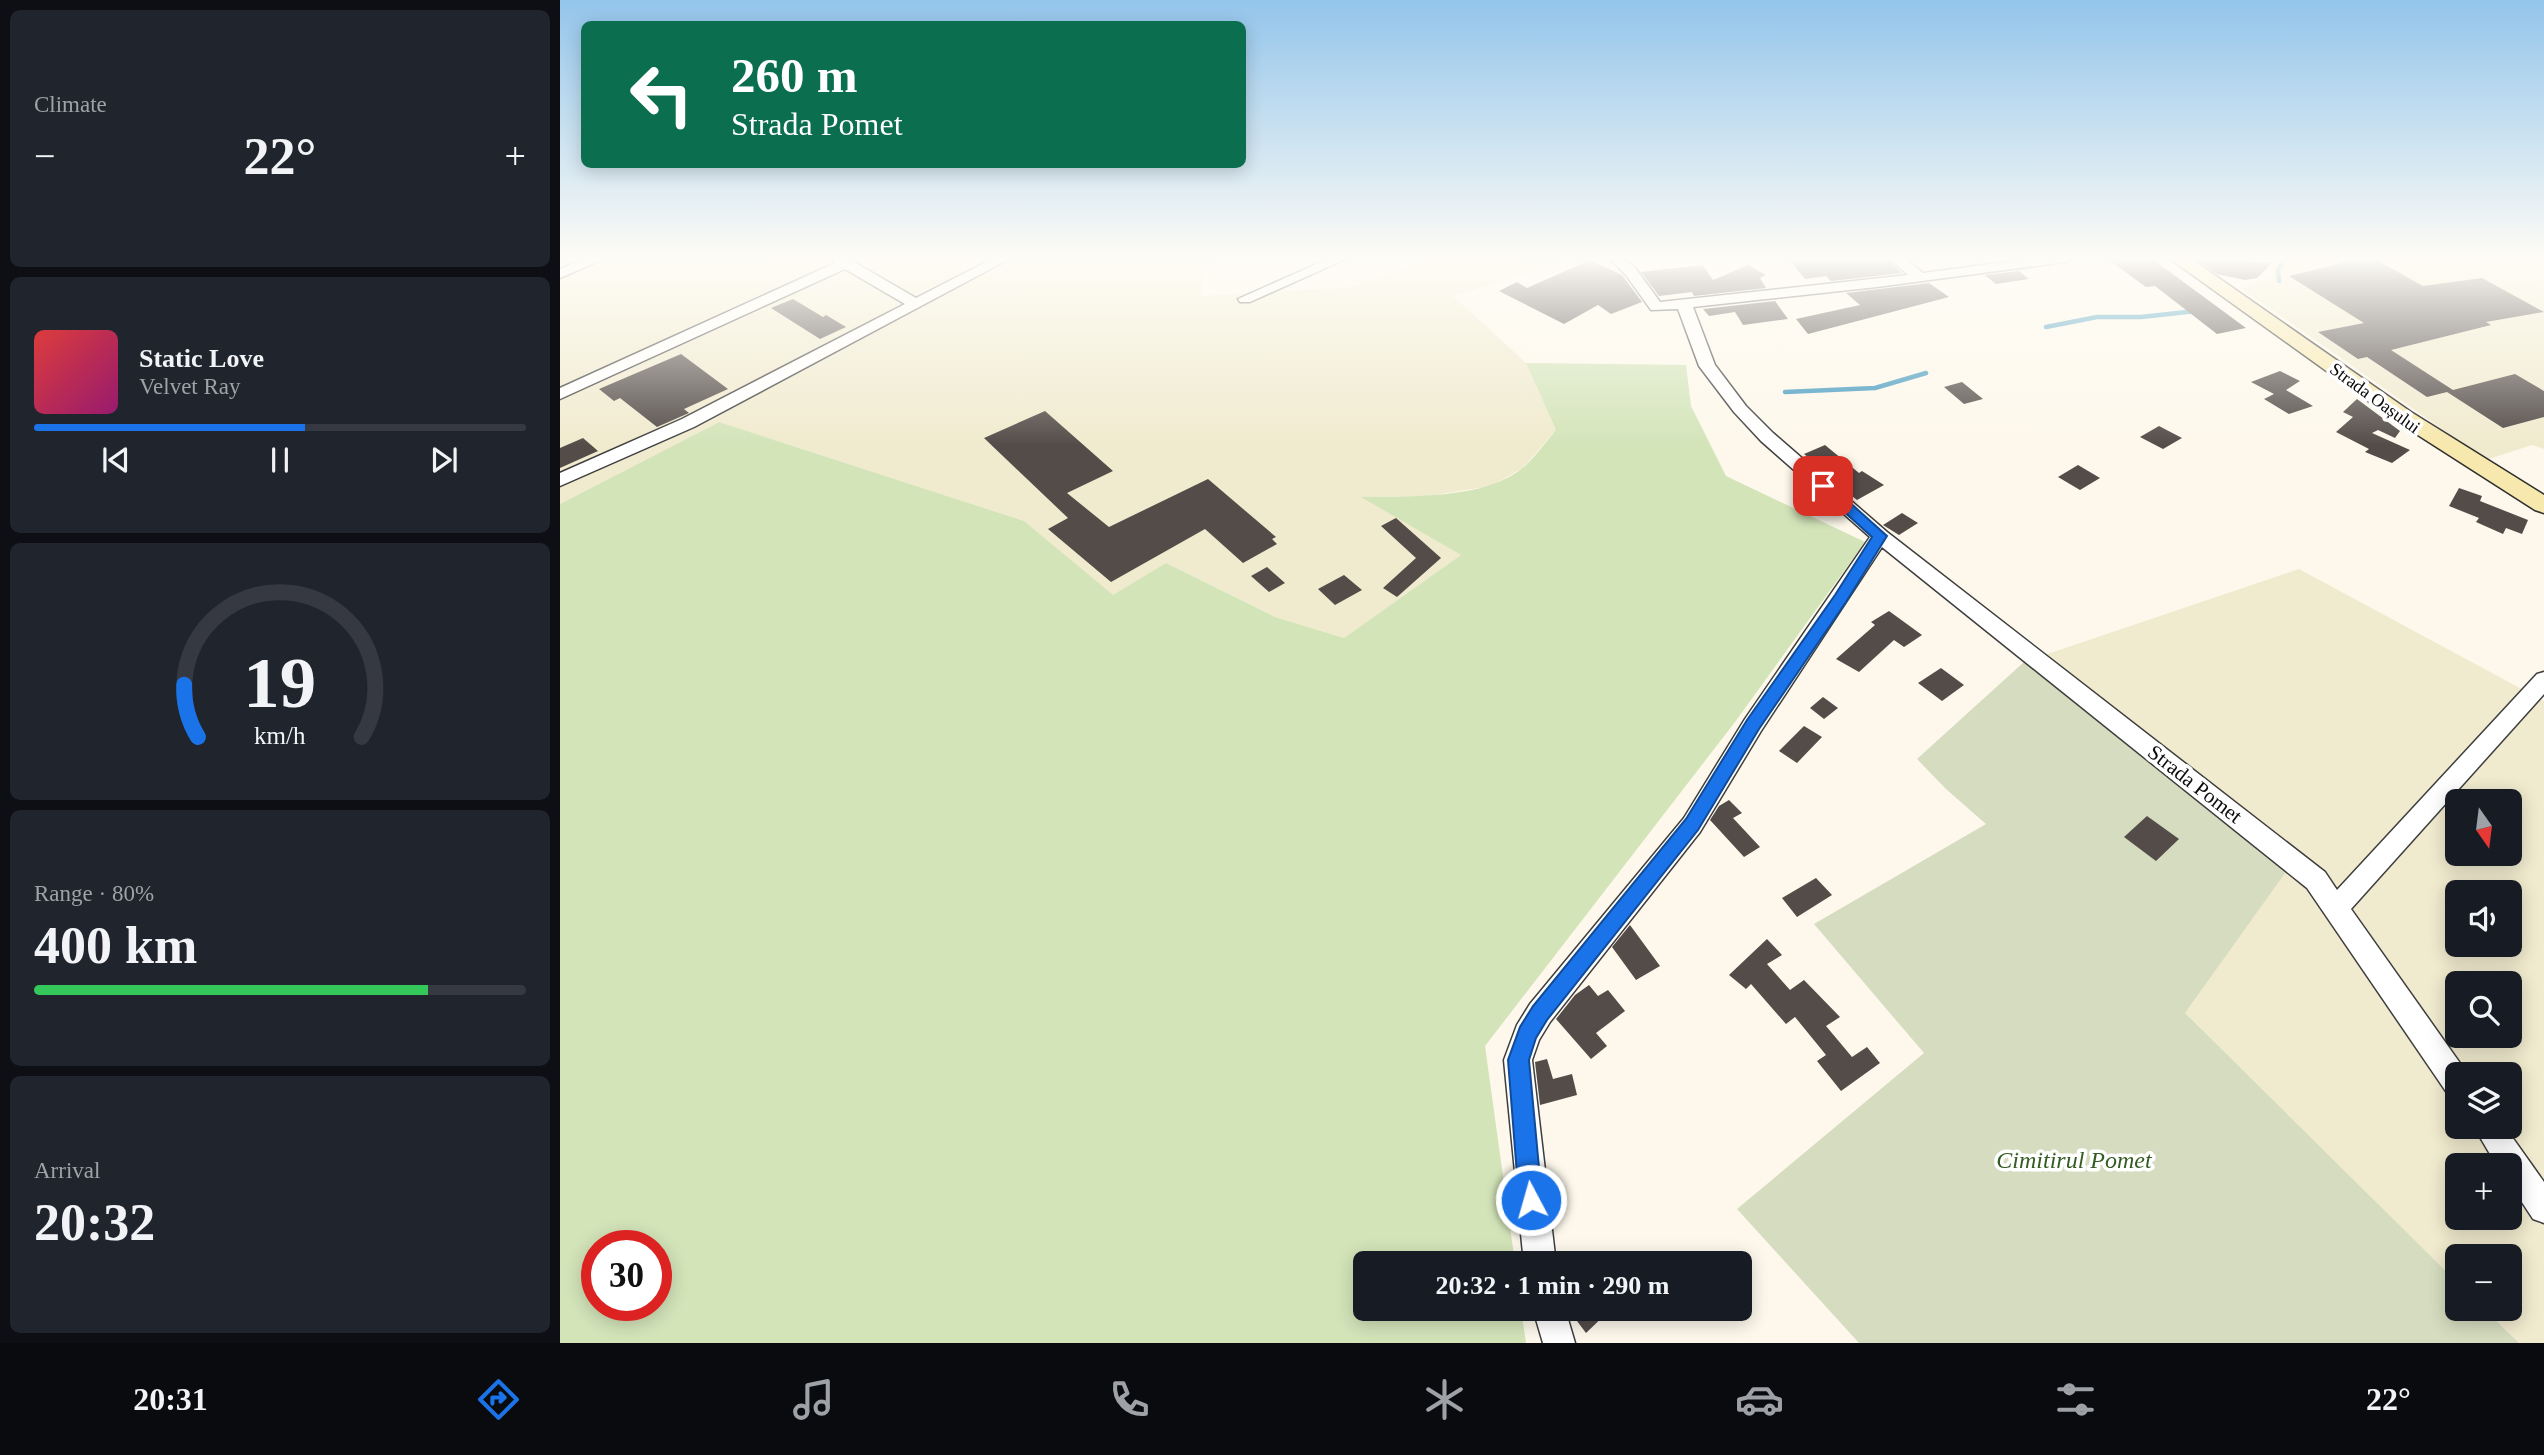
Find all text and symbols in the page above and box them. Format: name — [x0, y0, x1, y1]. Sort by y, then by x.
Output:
text: 260 m — [731, 48, 858, 103]
icon: left — [616, 49, 707, 140]
text: Climate — [34, 92, 107, 117]
text: Strada Pomet — [731, 106, 903, 142]
text: 22° — [244, 128, 316, 185]
text: − — [34, 135, 55, 177]
text: + — [505, 135, 526, 177]
text: Static Love — [139, 344, 264, 373]
street label: Strada Oașului — [2326, 359, 2424, 437]
text: Velvet Ray — [139, 374, 241, 399]
icon: previous — [97, 441, 135, 479]
icon: pause — [261, 441, 299, 479]
icon: next — [425, 441, 463, 479]
pin — [1793, 456, 1853, 516]
icon: arrive — [1804, 467, 1842, 505]
text: 19 — [244, 643, 316, 724]
text: km/h — [254, 722, 306, 749]
street label: Strada Pomet — [2143, 740, 2247, 828]
north arrow — [2445, 789, 2522, 866]
map controls — [2445, 789, 2522, 1321]
button: sound — [2445, 880, 2522, 957]
text: Range · 80% — [34, 881, 154, 906]
text: 400 km — [34, 917, 197, 974]
button: search — [2445, 971, 2522, 1048]
button: layers — [2445, 1062, 2522, 1139]
park label: Cimitirul Pomet — [1996, 1147, 2153, 1173]
button: + — [2445, 1153, 2522, 1230]
text: Arrival — [34, 1158, 100, 1183]
position arrow — [1494, 1163, 1568, 1237]
text: 20:32 — [34, 1194, 155, 1251]
speed limit sign: 30 — [581, 1230, 672, 1321]
button: − — [2445, 1244, 2522, 1321]
text: 20:32 · 1 min · 290 m — [1436, 1271, 1670, 1300]
icon: directions — [474, 1375, 523, 1424]
icon: music — [789, 1375, 838, 1424]
icon: phone — [1105, 1375, 1154, 1424]
icon: climate — [1420, 1375, 1469, 1424]
icon: car — [1735, 1375, 1784, 1424]
icon: filters — [2051, 1375, 2100, 1424]
text: 20:31 — [133, 1381, 208, 1417]
text: 22° — [2366, 1381, 2411, 1417]

